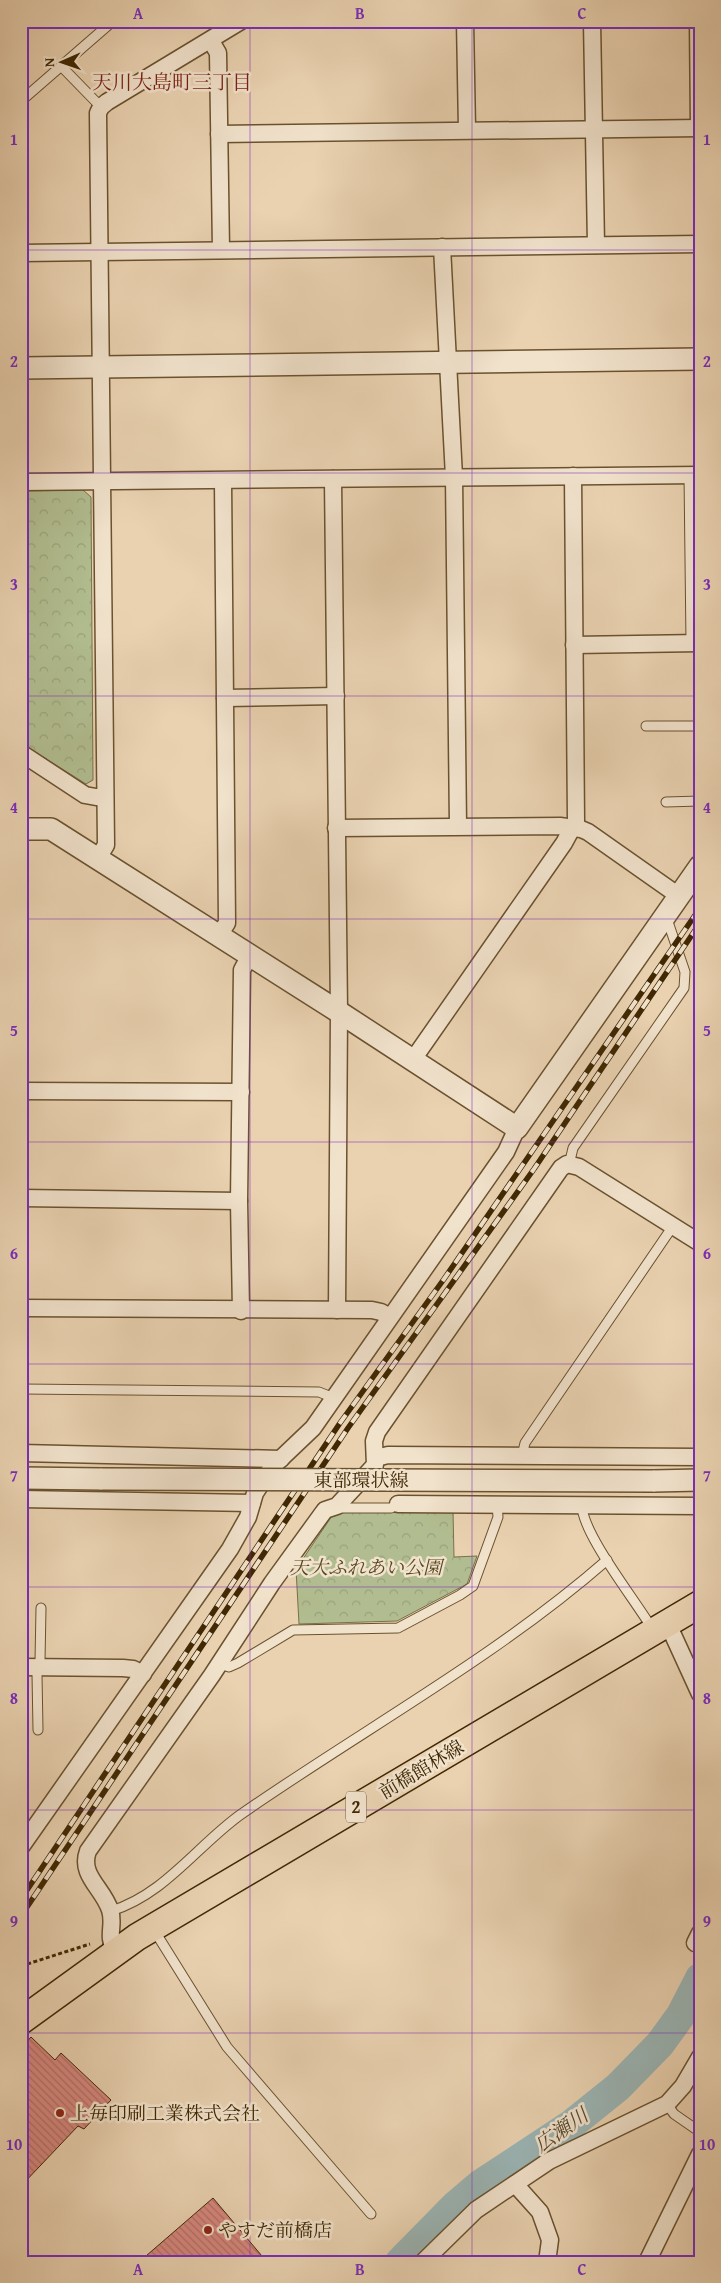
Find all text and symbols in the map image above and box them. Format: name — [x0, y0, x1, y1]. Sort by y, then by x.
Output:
text: A — [133, 1, 144, 25]
text: B — [355, 1, 365, 25]
text: C — [577, 1, 587, 25]
north arrow — [38, 38, 88, 88]
text: N — [39, 57, 59, 67]
district label: 天川大島町三丁目 — [92, 67, 252, 96]
text: 1 — [10, 127, 18, 151]
text: 1 — [703, 127, 711, 151]
text: 2 — [10, 349, 18, 373]
text: 2 — [703, 349, 711, 373]
text: 3 — [10, 572, 18, 596]
text: 3 — [703, 572, 711, 596]
text: 4 — [10, 795, 18, 819]
text: 4 — [703, 795, 711, 819]
text: 5 — [10, 1018, 18, 1042]
text: 5 — [703, 1018, 711, 1042]
text: 6 — [10, 1241, 18, 1265]
text: 6 — [703, 1241, 711, 1265]
text: 7 — [10, 1463, 18, 1487]
text: 7 — [703, 1463, 711, 1487]
street label: 東部環状線 — [313, 1466, 409, 1494]
park label: 天大ふれあい公園 — [290, 1553, 445, 1581]
text: 8 — [10, 1686, 18, 1710]
text: 8 — [703, 1686, 711, 1710]
street label: 前橋館林線 — [373, 1733, 469, 1805]
road number: 2 — [346, 1791, 366, 1822]
text: 9 — [10, 1909, 18, 1933]
text: 9 — [703, 1909, 711, 1933]
place label: 上毎印刷工業株式会社 — [70, 2099, 260, 2127]
water label: 広瀬川 — [528, 2099, 595, 2159]
marker: 上毎印刷工業株式会社 — [54, 2107, 66, 2119]
text: 10 — [6, 2132, 22, 2156]
text: 10 — [699, 2132, 715, 2156]
place label: やすだ前橋店 — [218, 2216, 332, 2244]
marker: やすだ前橋店 — [202, 2224, 214, 2236]
text: A — [133, 2257, 144, 2281]
text: B — [355, 2257, 365, 2281]
text: C — [577, 2257, 587, 2281]

